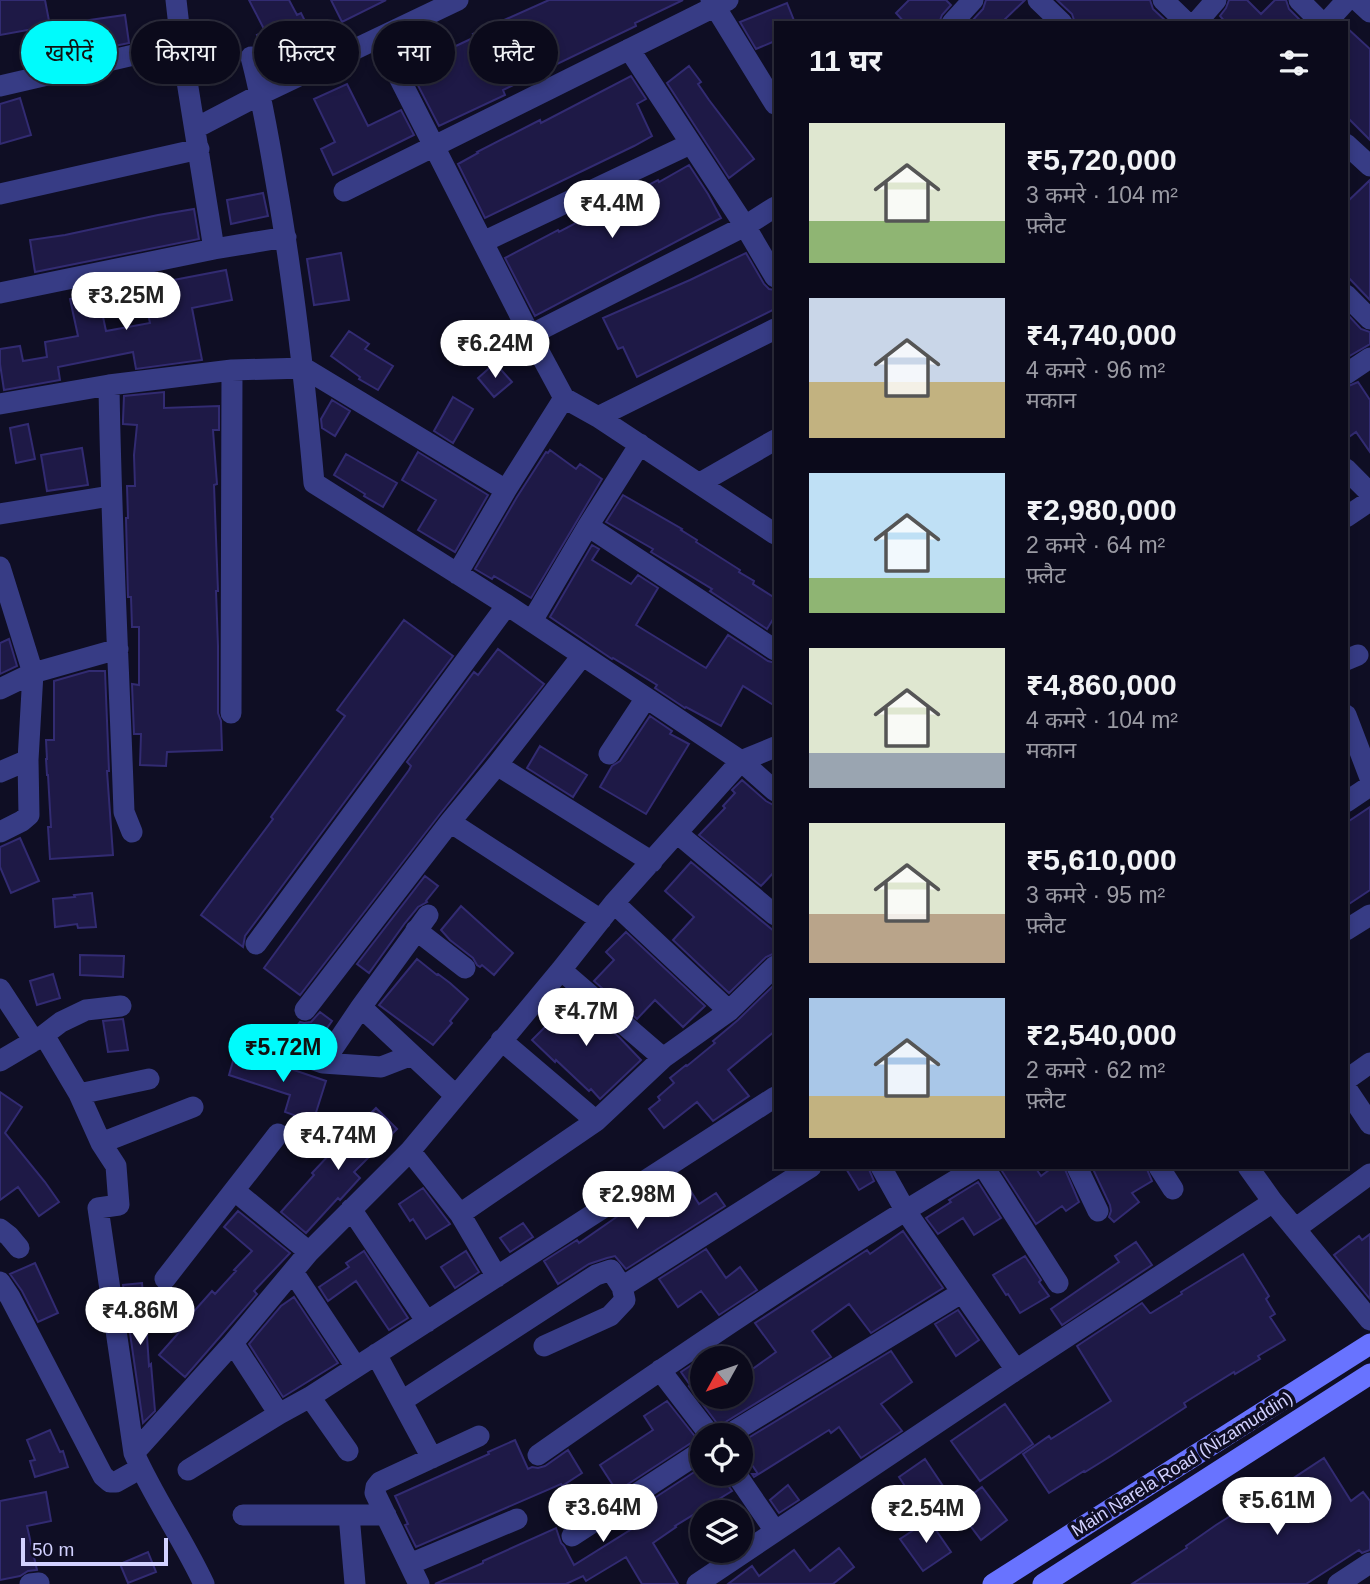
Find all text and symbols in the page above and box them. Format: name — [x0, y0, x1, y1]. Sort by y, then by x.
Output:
chip: खरीदें — [21, 21, 117, 84]
chip: किराया — [131, 21, 240, 84]
chip: फ़िल्टर — [254, 21, 359, 84]
chip: नया — [373, 21, 455, 84]
chip: फ़्लैट — [469, 21, 558, 84]
text: 11 घर — [809, 44, 882, 77]
icon: filters — [1275, 44, 1313, 82]
text: ₹5,720,000 — [1026, 143, 1177, 176]
icon: home — [865, 151, 949, 235]
pin: ₹4.4M — [563, 180, 661, 240]
text: 3 कमरे · 104 m² — [1026, 182, 1178, 208]
text: ₹4.4M — [580, 190, 644, 216]
text: फ़्लैट — [1026, 212, 1066, 238]
pin: ₹3.25M — [69, 272, 183, 332]
text: ₹3.25M — [87, 282, 165, 308]
text: ₹4,740,000 — [1026, 318, 1177, 351]
pin: ₹6.24M — [438, 320, 552, 380]
icon: home — [865, 326, 949, 410]
text: ₹6.24M — [456, 330, 534, 356]
text: 4 कमरे · 96 m² — [1026, 357, 1165, 383]
text: मकान — [1026, 387, 1076, 413]
text: ₹2,980,000 — [1026, 493, 1177, 526]
icon: home — [865, 501, 949, 585]
text: 2 कमरे · 64 m² — [1026, 532, 1165, 558]
text: फ़्लैट — [1026, 562, 1066, 588]
text: ₹4,860,000 — [1026, 668, 1177, 701]
icon: home — [865, 676, 949, 760]
text: 4 कमरे · 104 m² — [1026, 707, 1178, 733]
text: मकान — [1026, 737, 1076, 763]
text: ₹5,610,000 — [1026, 843, 1177, 876]
icon: home — [865, 851, 949, 935]
text: 3 कमरे · 95 m² — [1026, 882, 1165, 908]
text: फ़्लैट — [1026, 912, 1066, 938]
pin: ₹4.7M — [537, 988, 635, 1048]
text: ₹4.7M — [554, 998, 618, 1024]
text: ₹2,540,000 — [1026, 1018, 1177, 1051]
pin: ₹5.72M — [226, 1024, 340, 1084]
icon: home — [865, 1026, 949, 1110]
text: ₹5.72M — [244, 1034, 322, 1060]
text: 2 कमरे · 62 m² — [1026, 1057, 1165, 1083]
text: फ़्लैट — [1026, 1087, 1066, 1113]
pin: ₹4.74M — [281, 1112, 395, 1172]
text: ₹4.74M — [299, 1122, 377, 1148]
pin: ₹2.98M — [580, 1172, 694, 1231]
text: ₹2.98M — [598, 1181, 676, 1207]
pin: ₹4.86M — [83, 1288, 197, 1347]
text: ₹4.86M — [101, 1297, 179, 1323]
north arrow — [690, 1346, 752, 1409]
map controls — [690, 1346, 753, 1563]
street label: Main Narela Road (Nizamuddin) — [1068, 1387, 1296, 1541]
button: locate — [690, 1423, 753, 1486]
pin: ₹5.61M — [1220, 1478, 1334, 1537]
pin: ₹3.64M — [546, 1484, 660, 1544]
pin: ₹2.54M — [869, 1486, 983, 1545]
text: ₹5.61M — [1238, 1487, 1316, 1513]
text: ₹3.64M — [564, 1494, 642, 1520]
text: ₹2.54M — [887, 1495, 965, 1521]
button: layers — [690, 1500, 753, 1563]
scale bar — [21, 1535, 168, 1567]
text: 50 m — [32, 1539, 74, 1560]

